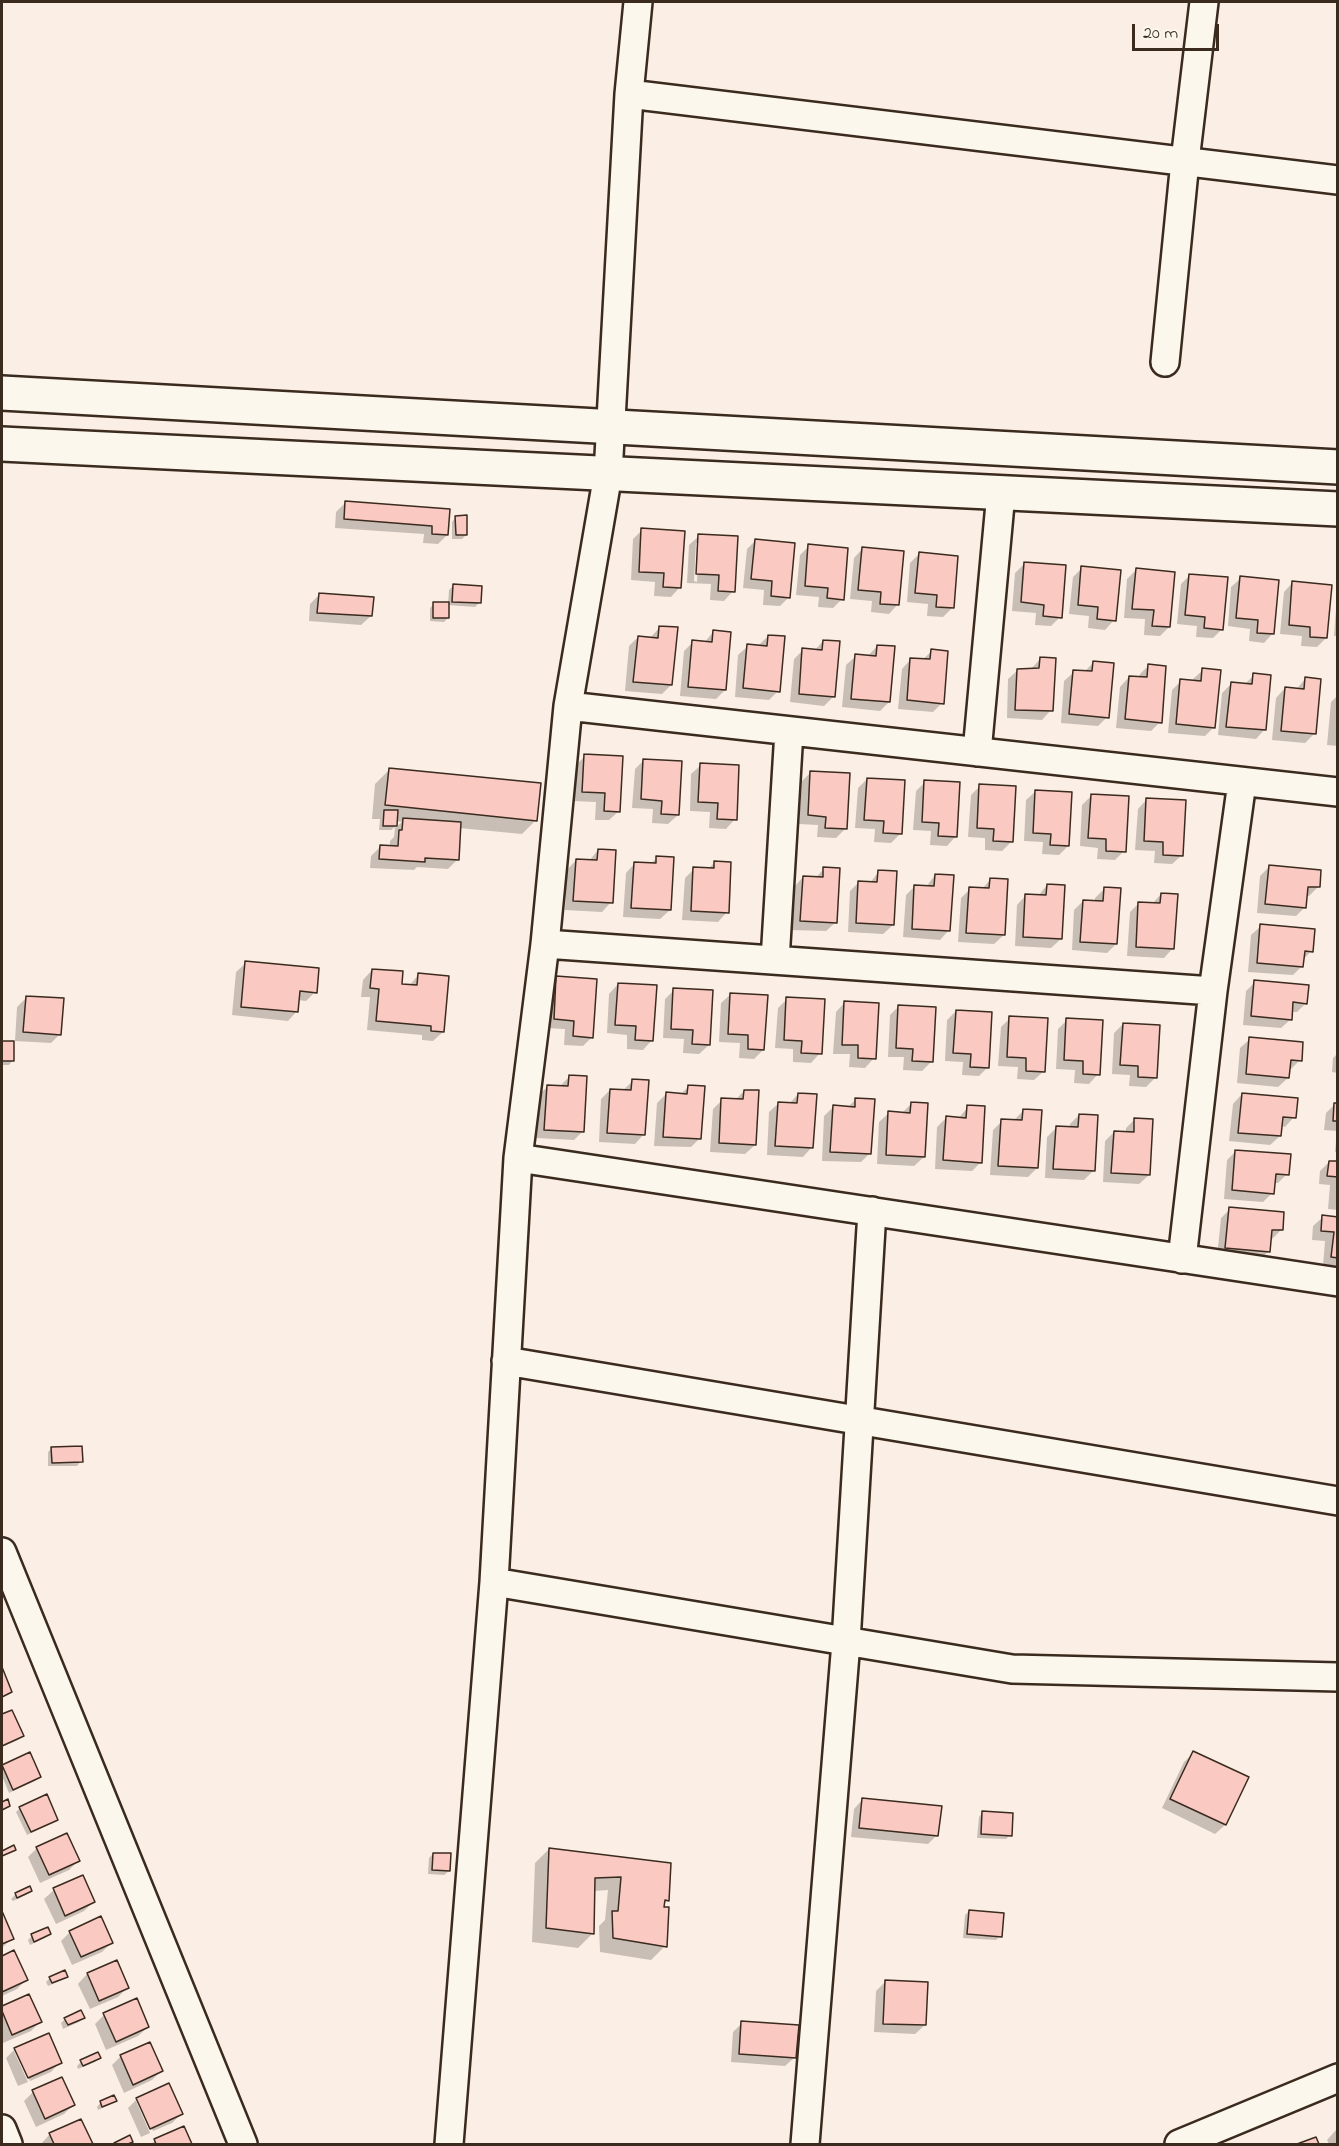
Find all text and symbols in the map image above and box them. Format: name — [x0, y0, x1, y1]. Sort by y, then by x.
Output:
scale bar — [1135, 12, 1222, 50]
text: 20 m — [1143, 21, 1178, 47]

